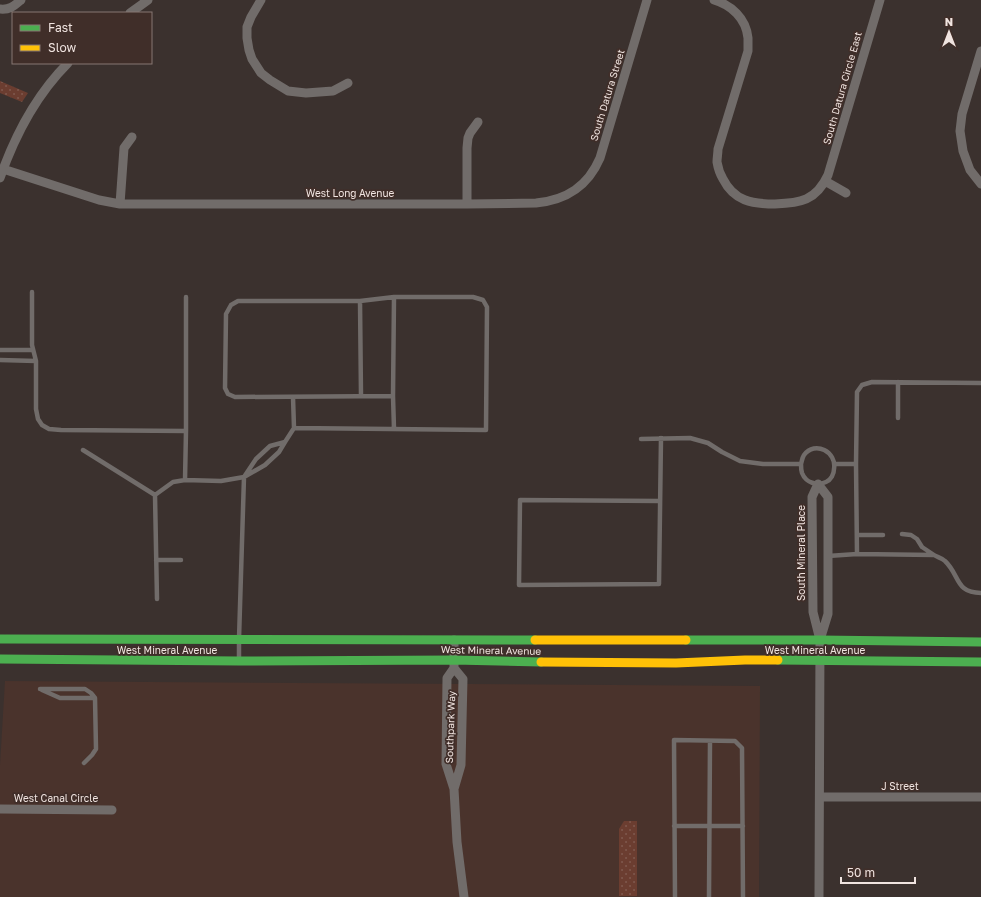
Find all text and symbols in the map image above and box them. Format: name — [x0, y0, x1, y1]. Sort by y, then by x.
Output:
legend — [12, 12, 152, 64]
north arrow — [929, 12, 969, 52]
text: N — [945, 15, 953, 28]
text: Fast — [48, 20, 73, 35]
street label: South Datura Circle East — [820, 30, 864, 146]
text: Slow — [48, 40, 76, 55]
street label: South Datura Street — [587, 48, 627, 142]
street label: West Long Avenue — [306, 187, 394, 199]
street label: South Mineral Place — [795, 505, 807, 601]
street label: West Mineral Avenue — [441, 643, 542, 657]
street label: West Mineral Avenue — [117, 644, 217, 656]
street label: West Mineral Avenue — [765, 644, 865, 656]
street label: Southpark Way — [443, 690, 457, 764]
street label: J Street — [881, 780, 919, 792]
street label: West Canal Circle — [14, 792, 98, 804]
scale bar — [841, 859, 915, 885]
text: 50 m — [847, 865, 875, 880]

